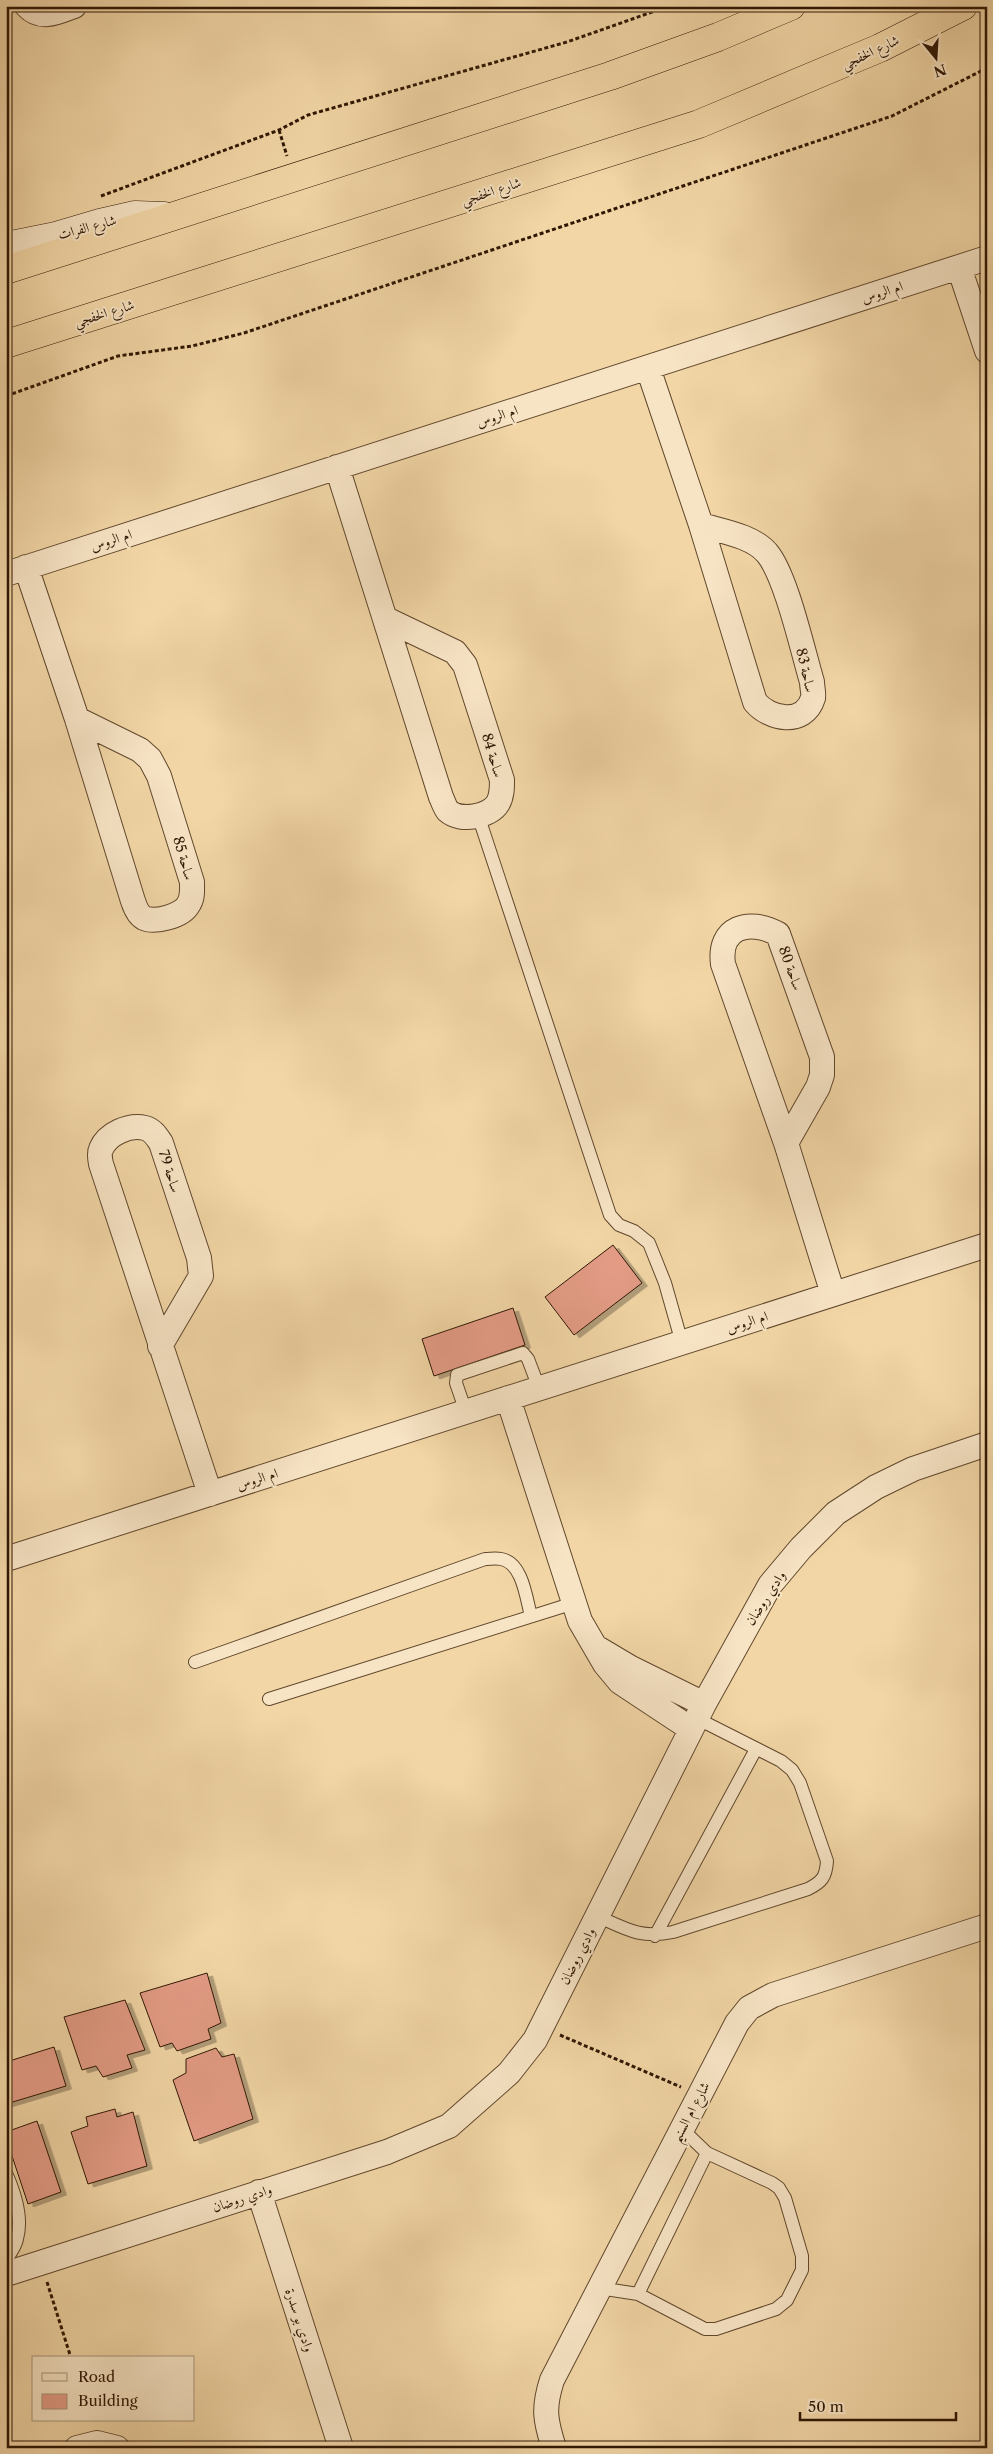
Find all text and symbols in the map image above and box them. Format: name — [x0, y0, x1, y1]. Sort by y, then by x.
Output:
street label: شارع الخفجي — [838, 31, 904, 77]
north arrow — [910, 32, 960, 82]
text: N — [931, 60, 949, 81]
street label: شارع الخفجي — [459, 173, 525, 213]
street label: شارع الفرات — [56, 211, 119, 246]
street label: ام الروس — [859, 277, 906, 311]
street label: شارع الخفجي — [72, 295, 137, 334]
street label: ام الروس — [474, 401, 521, 435]
street label: ام الروس — [88, 525, 135, 559]
street label: ساحة 83 — [792, 646, 820, 694]
street label: ساحة 84 — [478, 731, 508, 779]
street label: ساحة 85 — [169, 834, 199, 882]
street label: ساحة 80 — [775, 943, 807, 993]
street label: ساحة 79 — [155, 1147, 185, 1195]
street label: ام الروس — [724, 1307, 771, 1341]
street label: ام الروس — [234, 1464, 281, 1498]
street label: وادي روضان — [741, 1567, 792, 1630]
street label: وادي روضان — [555, 1924, 602, 1989]
street label: شارع ام السنيم — [667, 2079, 718, 2148]
street label: وادي روضان — [210, 2180, 275, 2219]
street label: وادي بو سدرة — [278, 2286, 319, 2355]
legend — [32, 2356, 195, 2422]
text: Road — [78, 2367, 115, 2386]
scale bar — [800, 2389, 957, 2421]
text: Building — [78, 2391, 138, 2410]
text: 50 m — [808, 2397, 844, 2416]

